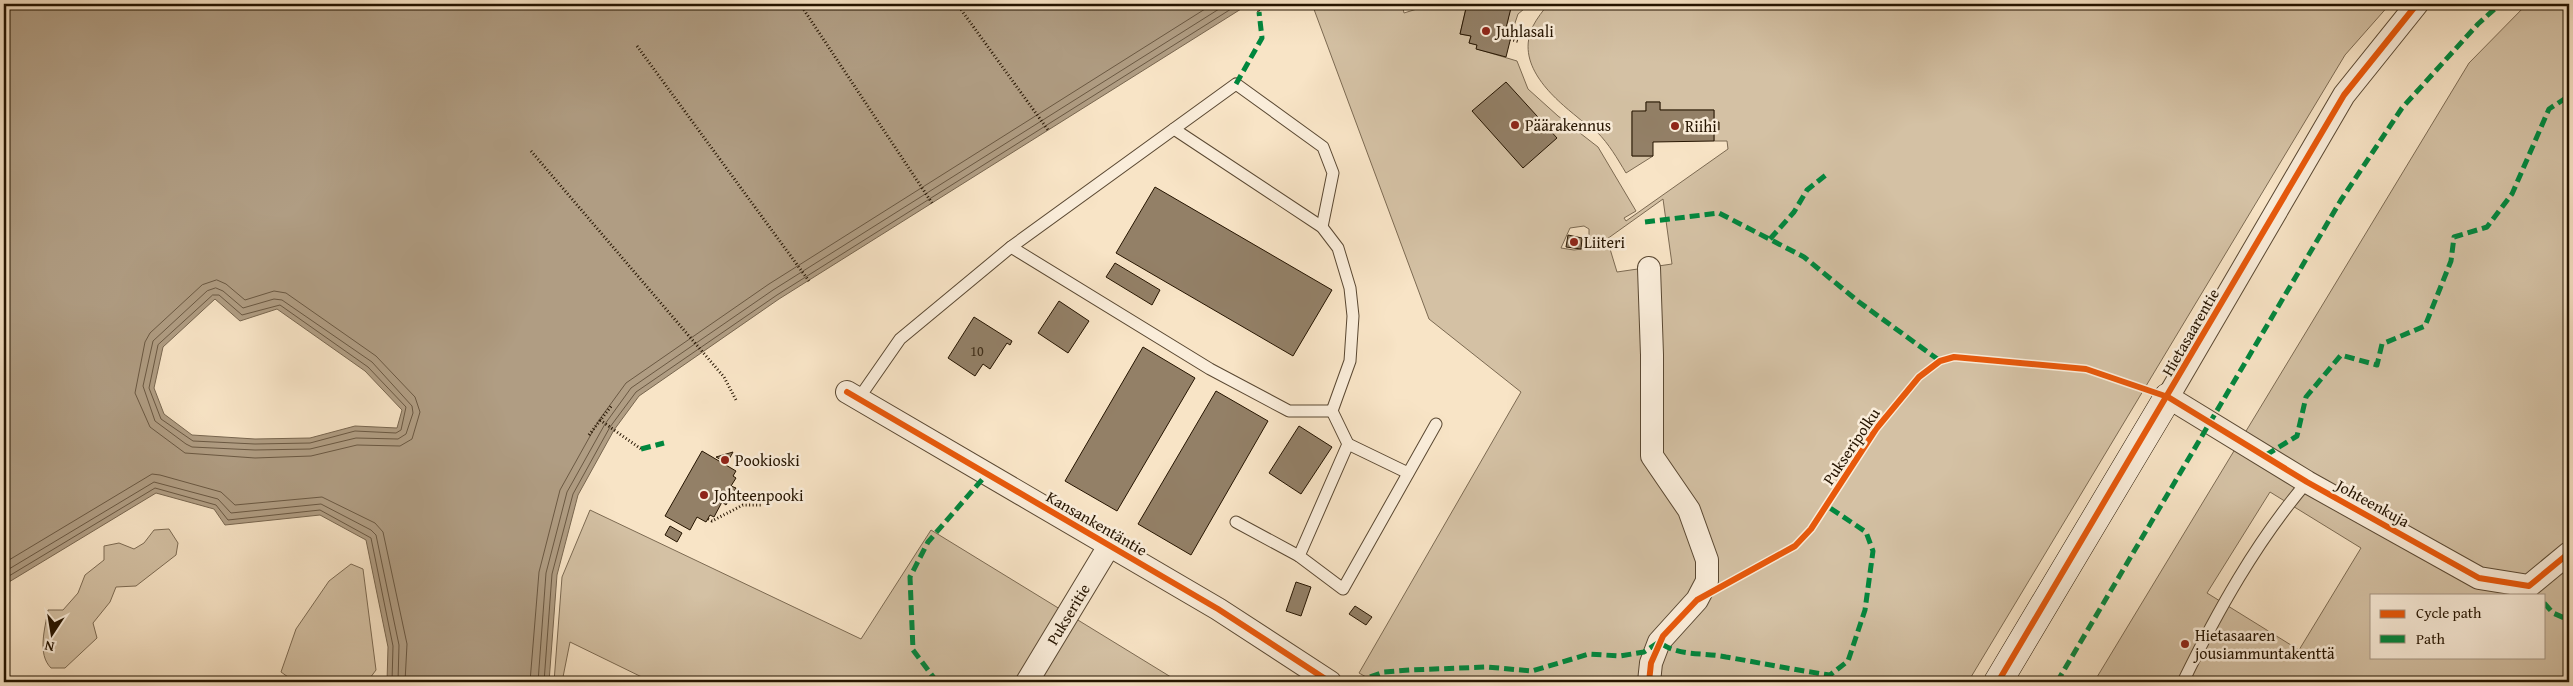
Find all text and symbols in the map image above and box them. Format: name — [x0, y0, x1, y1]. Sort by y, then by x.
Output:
place label: Juhlasali — [1494, 19, 1554, 43]
marker: Juhlasali — [1480, 25, 1492, 37]
place label: Päärakennus — [1525, 113, 1611, 137]
place label: Riihi — [1685, 114, 1717, 138]
marker: Päärakennus — [1509, 119, 1521, 131]
marker: Riihi — [1669, 120, 1681, 132]
place label: Liiteri — [1584, 230, 1626, 254]
marker: Liiteri — [1568, 236, 1580, 248]
street label: Hietasaarentie — [2155, 284, 2225, 380]
house number: 10 — [970, 341, 984, 361]
street label: Pukseripolku — [1816, 402, 1886, 489]
place label: Pookioski — [735, 448, 800, 472]
marker: Pookioski — [719, 454, 731, 466]
street label: Johteenkuja — [2330, 472, 2414, 533]
place label: Johteenpooki — [712, 483, 804, 507]
street label: Kansankentäntie — [1042, 484, 1152, 562]
marker: Johteenpooki — [698, 489, 710, 501]
street label: Pukseritie — [1040, 579, 1096, 649]
legend — [2370, 594, 2546, 658]
text: Cycle path — [2416, 602, 2482, 623]
north arrow — [28, 608, 78, 658]
place label: Hietasaaren jousiammuntakenttä — [2193, 623, 2335, 665]
text: Path — [2416, 628, 2445, 649]
text: N — [42, 636, 56, 657]
marker: Hietasaaren jousiammuntakenttä — [2179, 638, 2191, 650]

